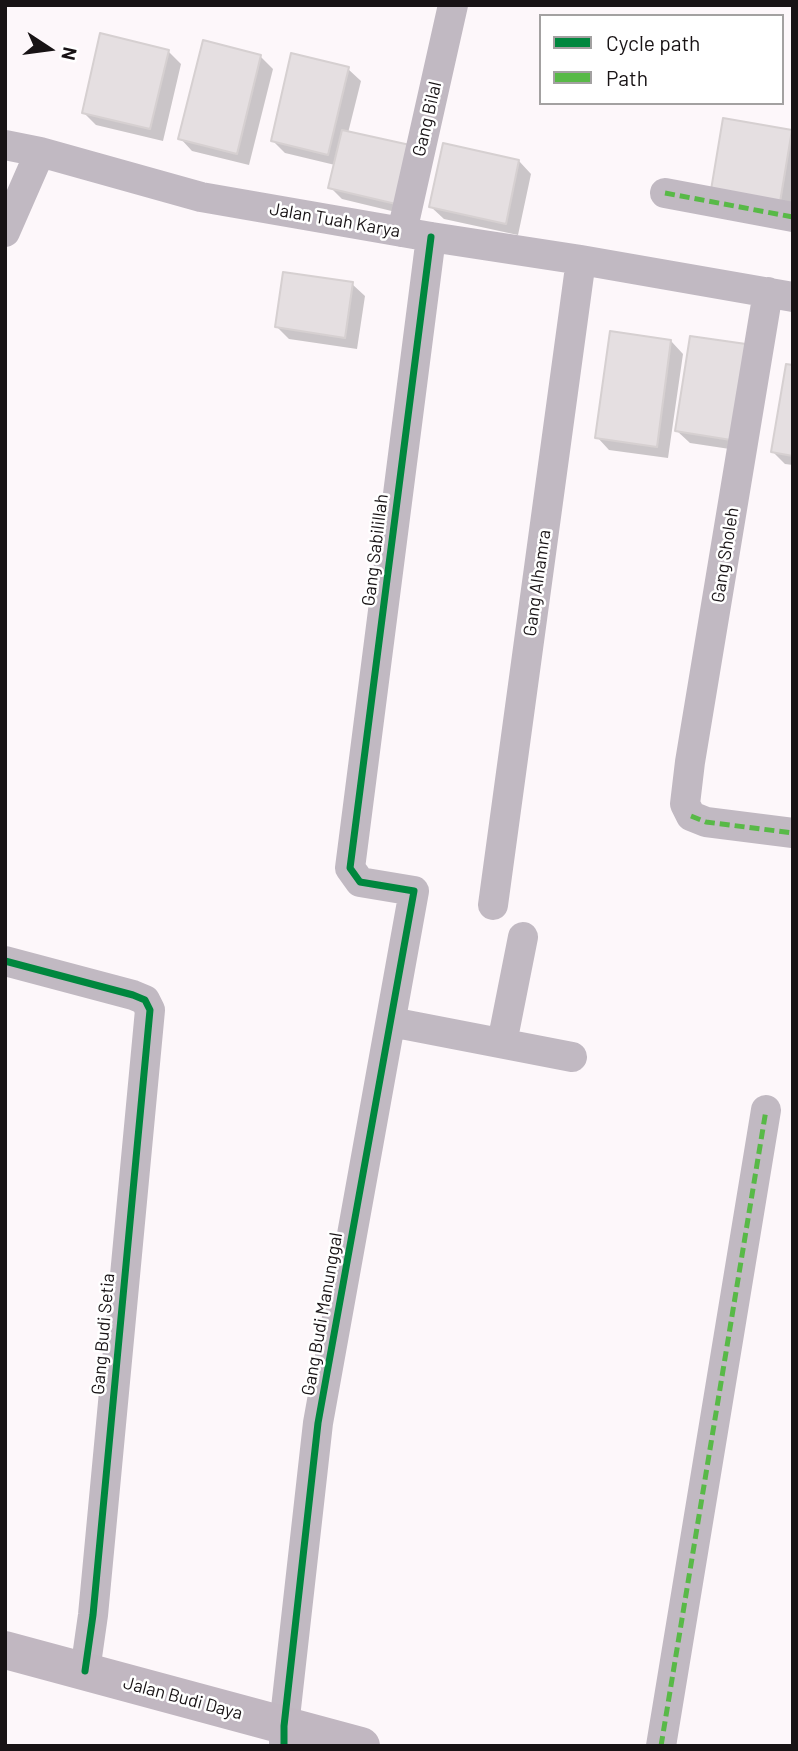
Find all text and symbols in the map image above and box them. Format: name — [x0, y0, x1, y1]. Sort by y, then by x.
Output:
north arrow — [14, 14, 84, 84]
legend — [539, 14, 784, 105]
text: Cycle path — [606, 30, 700, 55]
text: N — [57, 45, 83, 63]
text: Path — [606, 65, 648, 90]
street label: Gang Bilal — [408, 79, 446, 159]
street label: Jalan Tuah Karya — [268, 198, 402, 242]
street label: Gang Sabilillah — [357, 493, 393, 607]
street label: Gang Sholeh — [707, 506, 743, 604]
street label: Gang Alhamra — [519, 528, 555, 638]
street label: Gang Budi Manunggal — [297, 1231, 347, 1397]
street label: Gang Budi Setia — [87, 1272, 119, 1396]
street label: Jalan Budi Daya — [121, 1672, 245, 1724]

